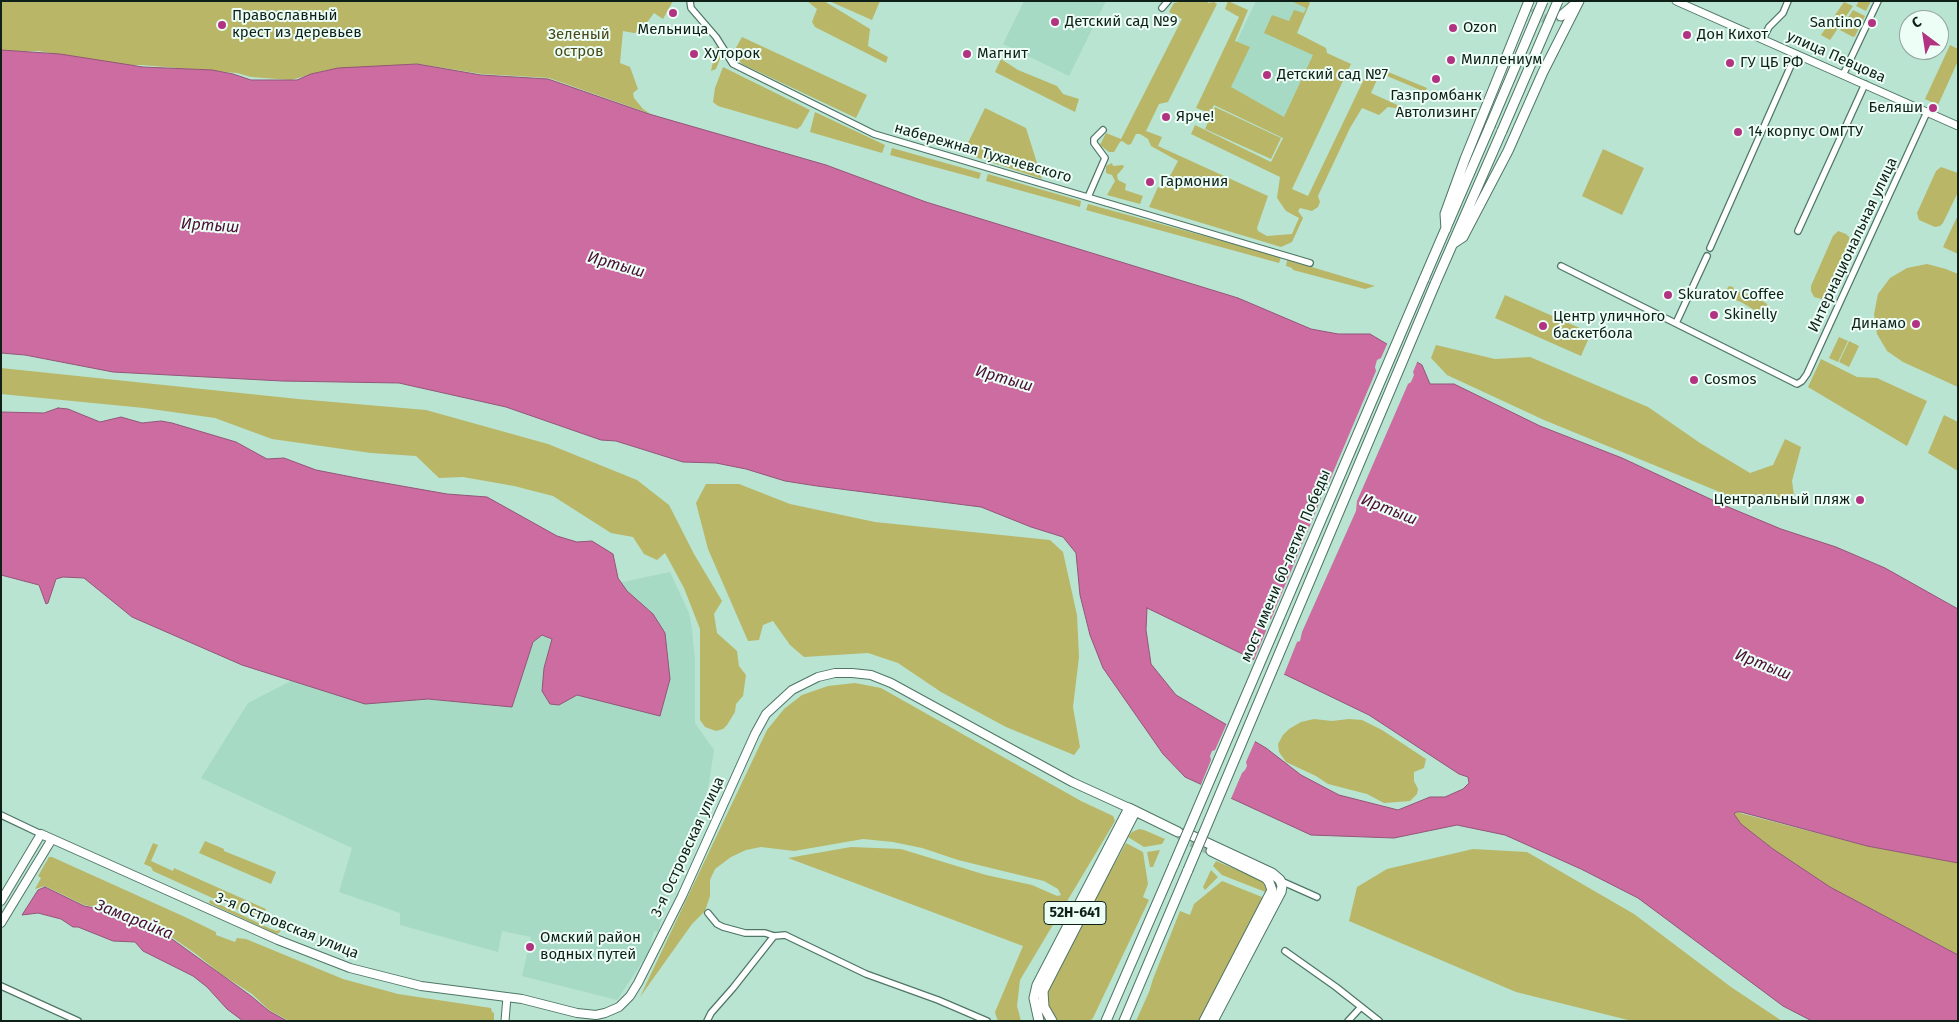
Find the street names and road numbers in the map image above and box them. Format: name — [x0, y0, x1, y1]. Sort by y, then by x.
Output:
street label: улица Певцова — [1784, 27, 1888, 87]
street label: набережная Тухачевского — [892, 119, 1074, 187]
street label: Интернациональная улица — [1805, 155, 1901, 335]
street label: мост имени 60-летия Победы — [1237, 467, 1335, 665]
street label: 3-я Островская улица — [648, 774, 728, 920]
street label: 3-я Островская улица — [213, 889, 361, 963]
road number: 52Н-641 — [1044, 901, 1106, 924]

